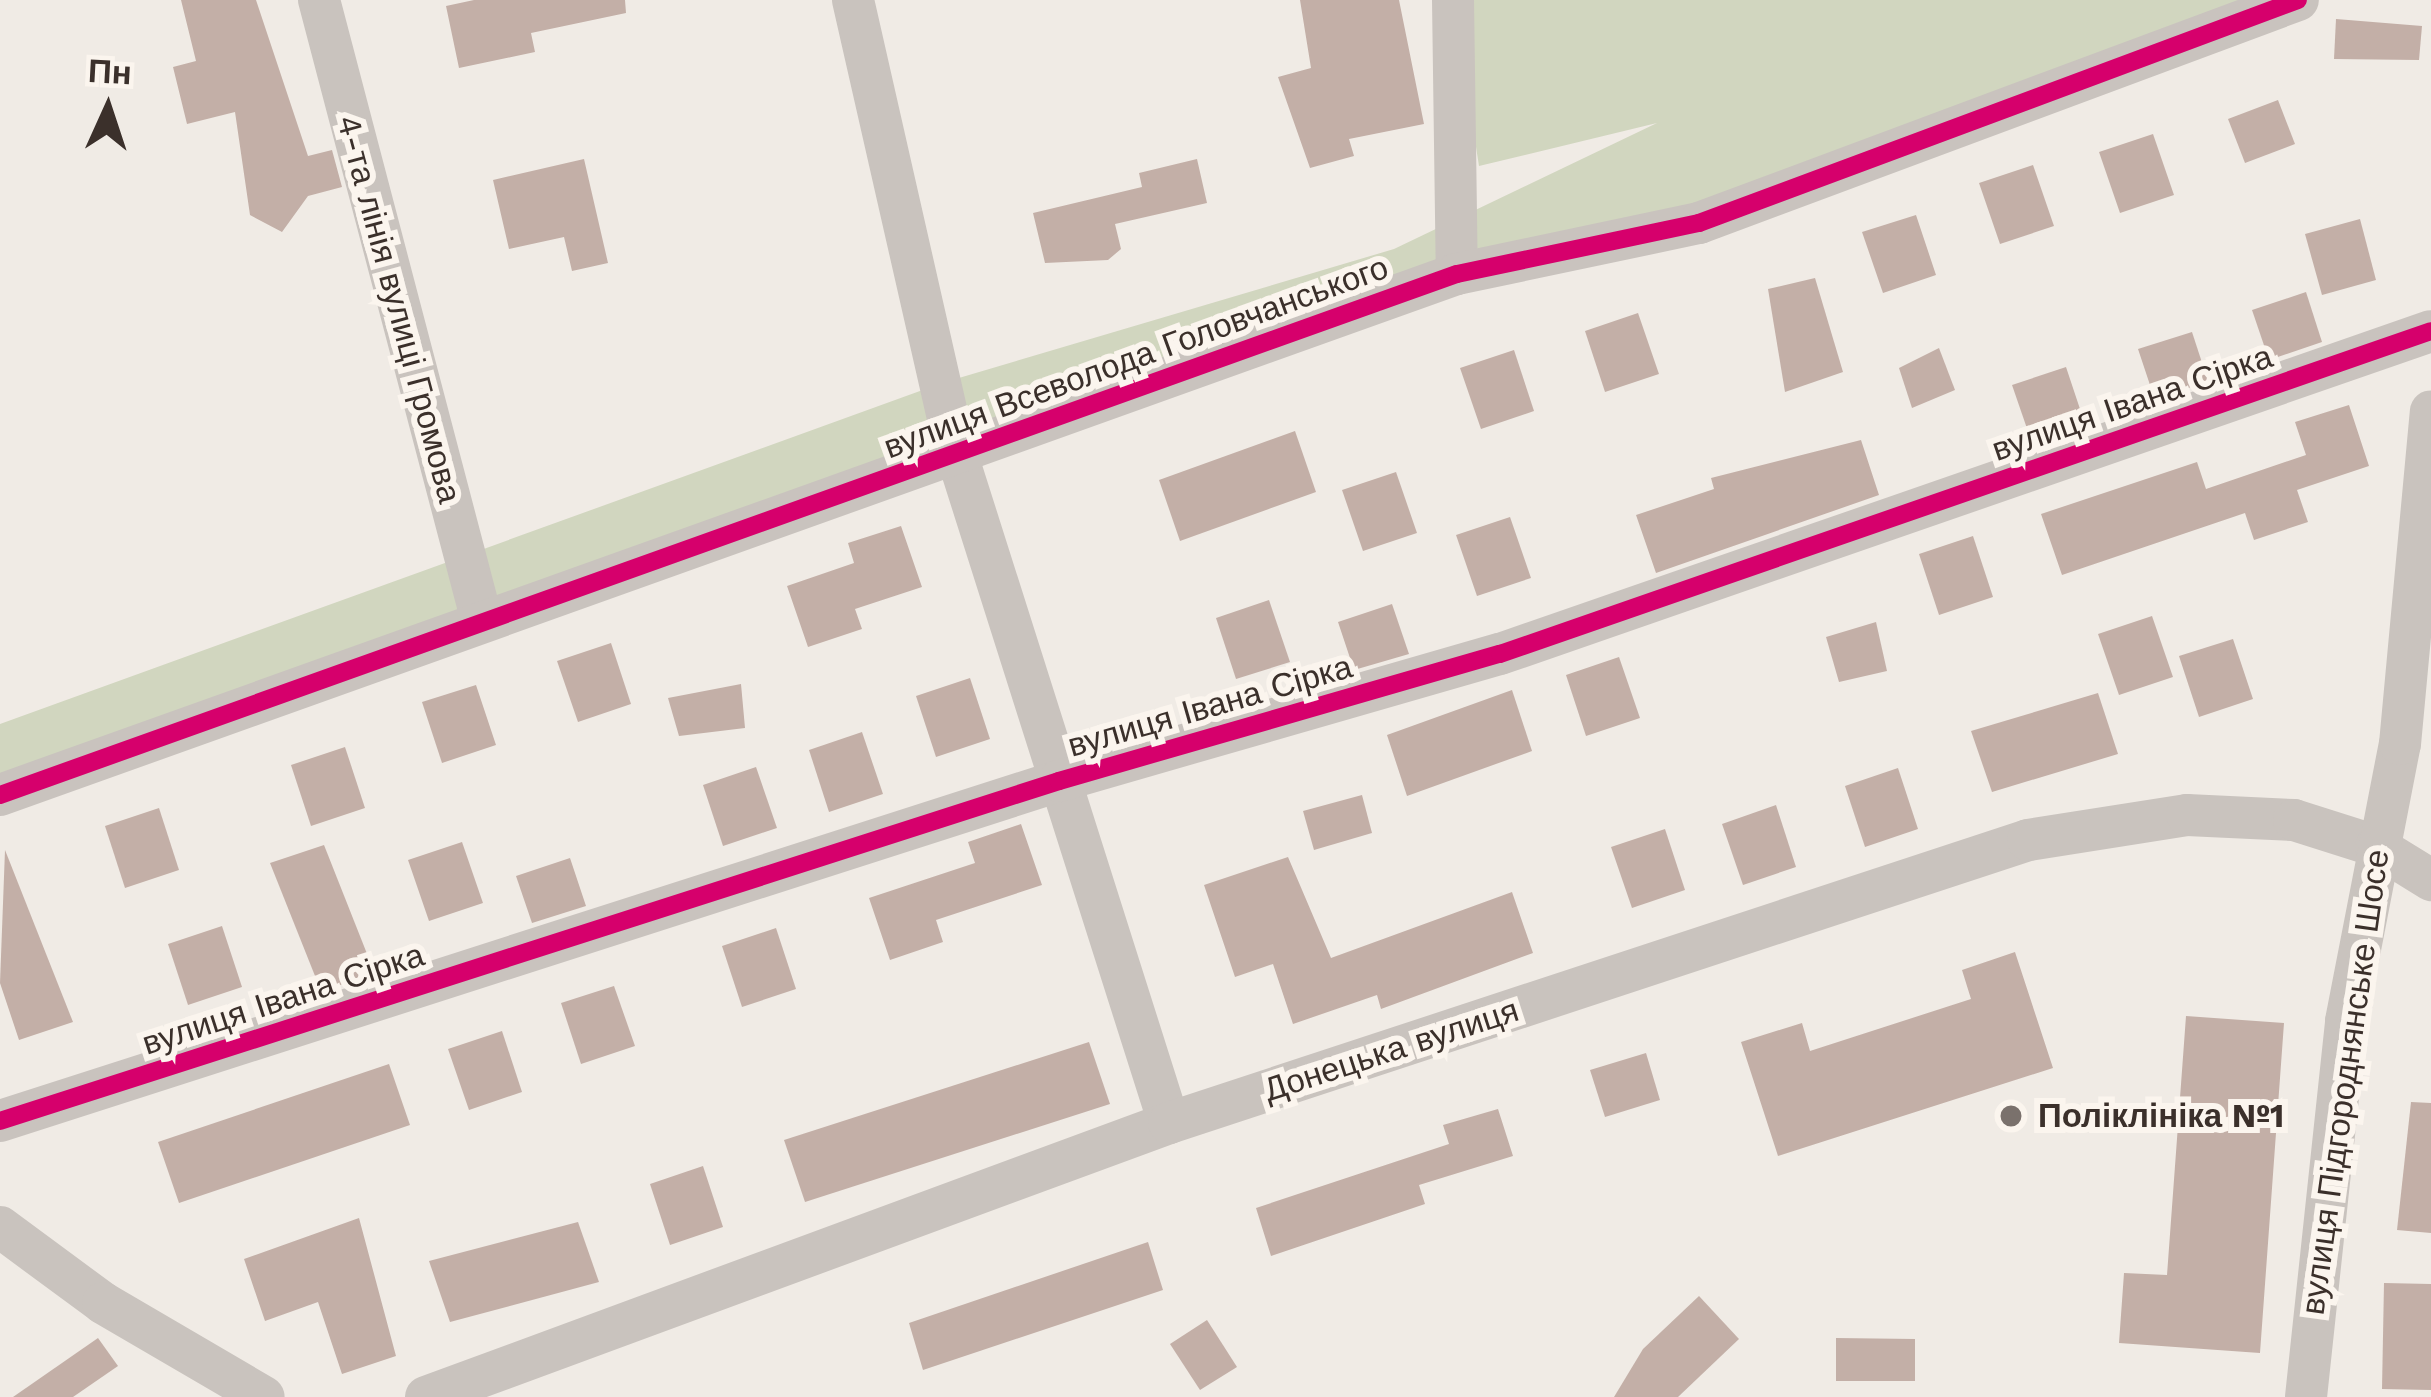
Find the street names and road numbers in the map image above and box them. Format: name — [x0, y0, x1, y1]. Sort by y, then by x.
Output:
street label: 4-та лінія вулиці Громова — [328, 111, 470, 507]
street label: вулиця Всеволода Головчанського — [878, 247, 1394, 467]
street label: вулиця Івана Сірка — [1987, 336, 2277, 470]
street label: вулиця Івана Сірка — [1063, 646, 1357, 766]
street label: вулиця Підгороднянське Шосе — [2293, 847, 2397, 1317]
street label: вулиця Івана Сірка — [137, 935, 429, 1063]
street label: Донецька вулиця — [1259, 990, 1523, 1110]

